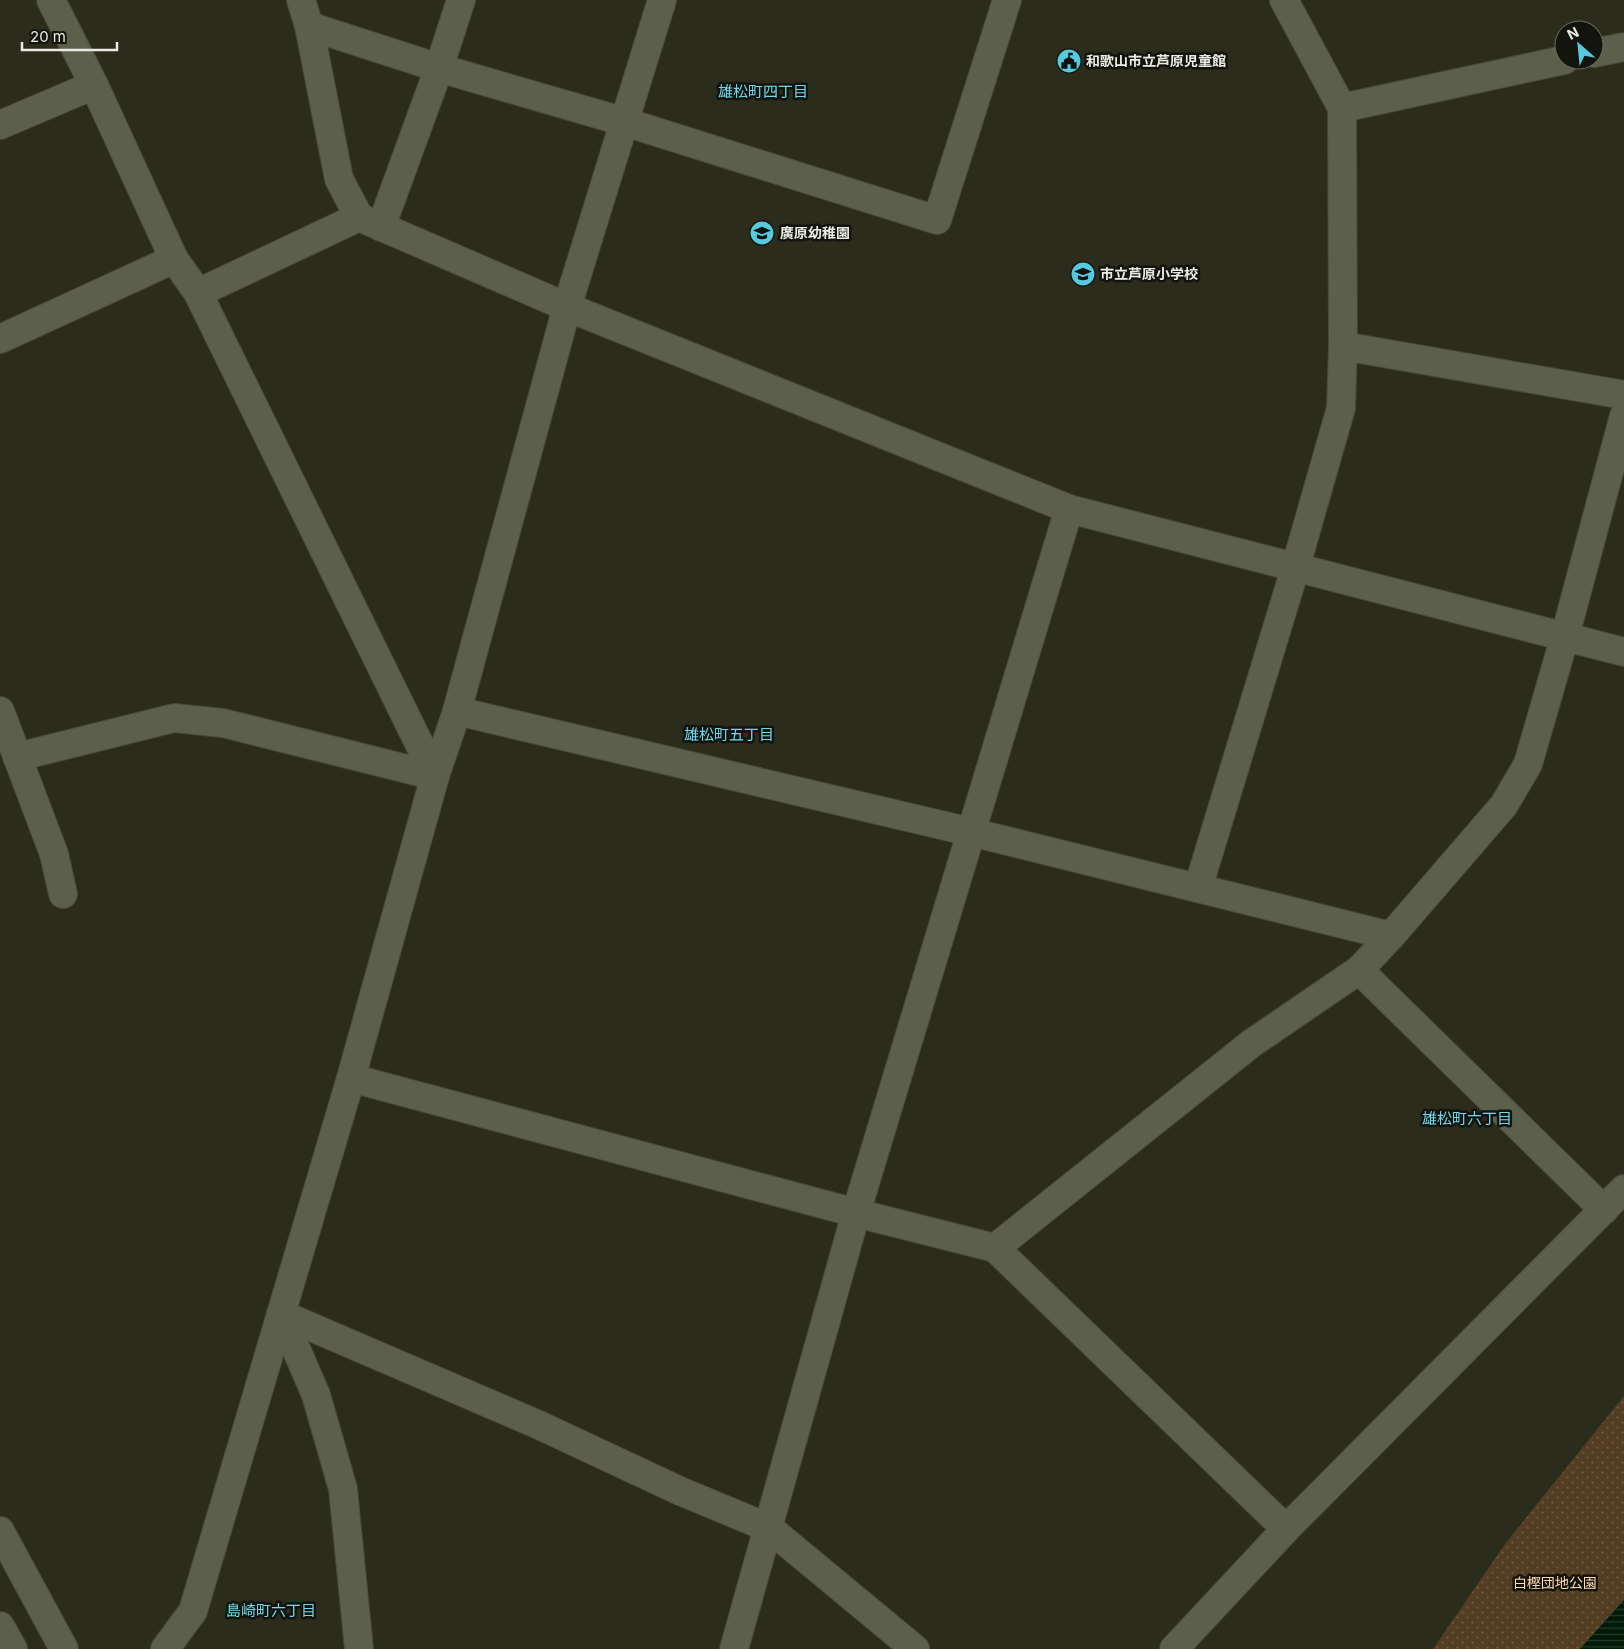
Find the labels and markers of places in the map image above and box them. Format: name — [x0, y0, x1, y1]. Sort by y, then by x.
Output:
public building icon: 和歌山市立芦原児童館 — [1056, 48, 1082, 74]
place label: 和歌山市立芦原児童館 — [1086, 52, 1226, 69]
school or university icon: 廣原幼稚園 — [749, 220, 775, 246]
place label: 廣原幼稚園 — [780, 224, 850, 241]
school or university icon: 市立芦原小学校 — [1070, 261, 1096, 287]
place label: 市立芦原小学校 — [1100, 265, 1198, 282]

